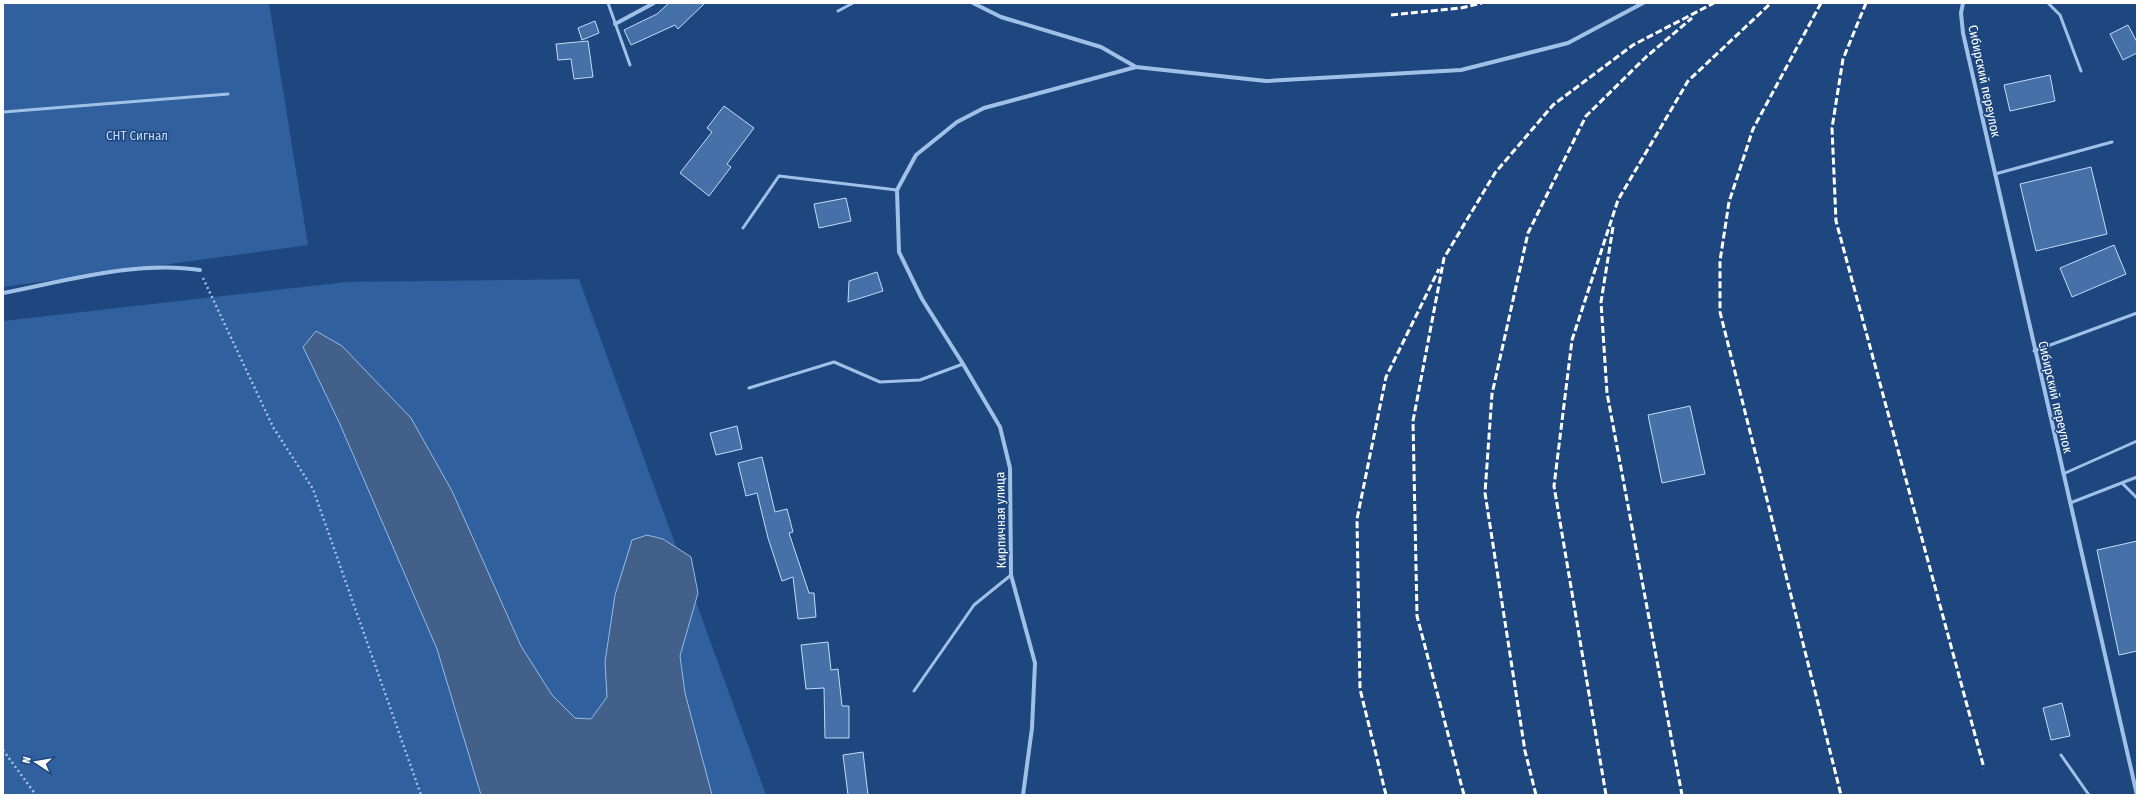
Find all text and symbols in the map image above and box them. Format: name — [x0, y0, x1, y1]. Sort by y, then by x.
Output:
street label: Сибирский переулок — [1965, 23, 2004, 139]
park label: СНТ Сигнал — [106, 128, 168, 143]
street label: Сибирский переулок — [2035, 340, 2076, 455]
street label: Кирпичная улица — [992, 472, 1009, 568]
north arrow — [16, 742, 56, 782]
text: N — [20, 755, 34, 765]

